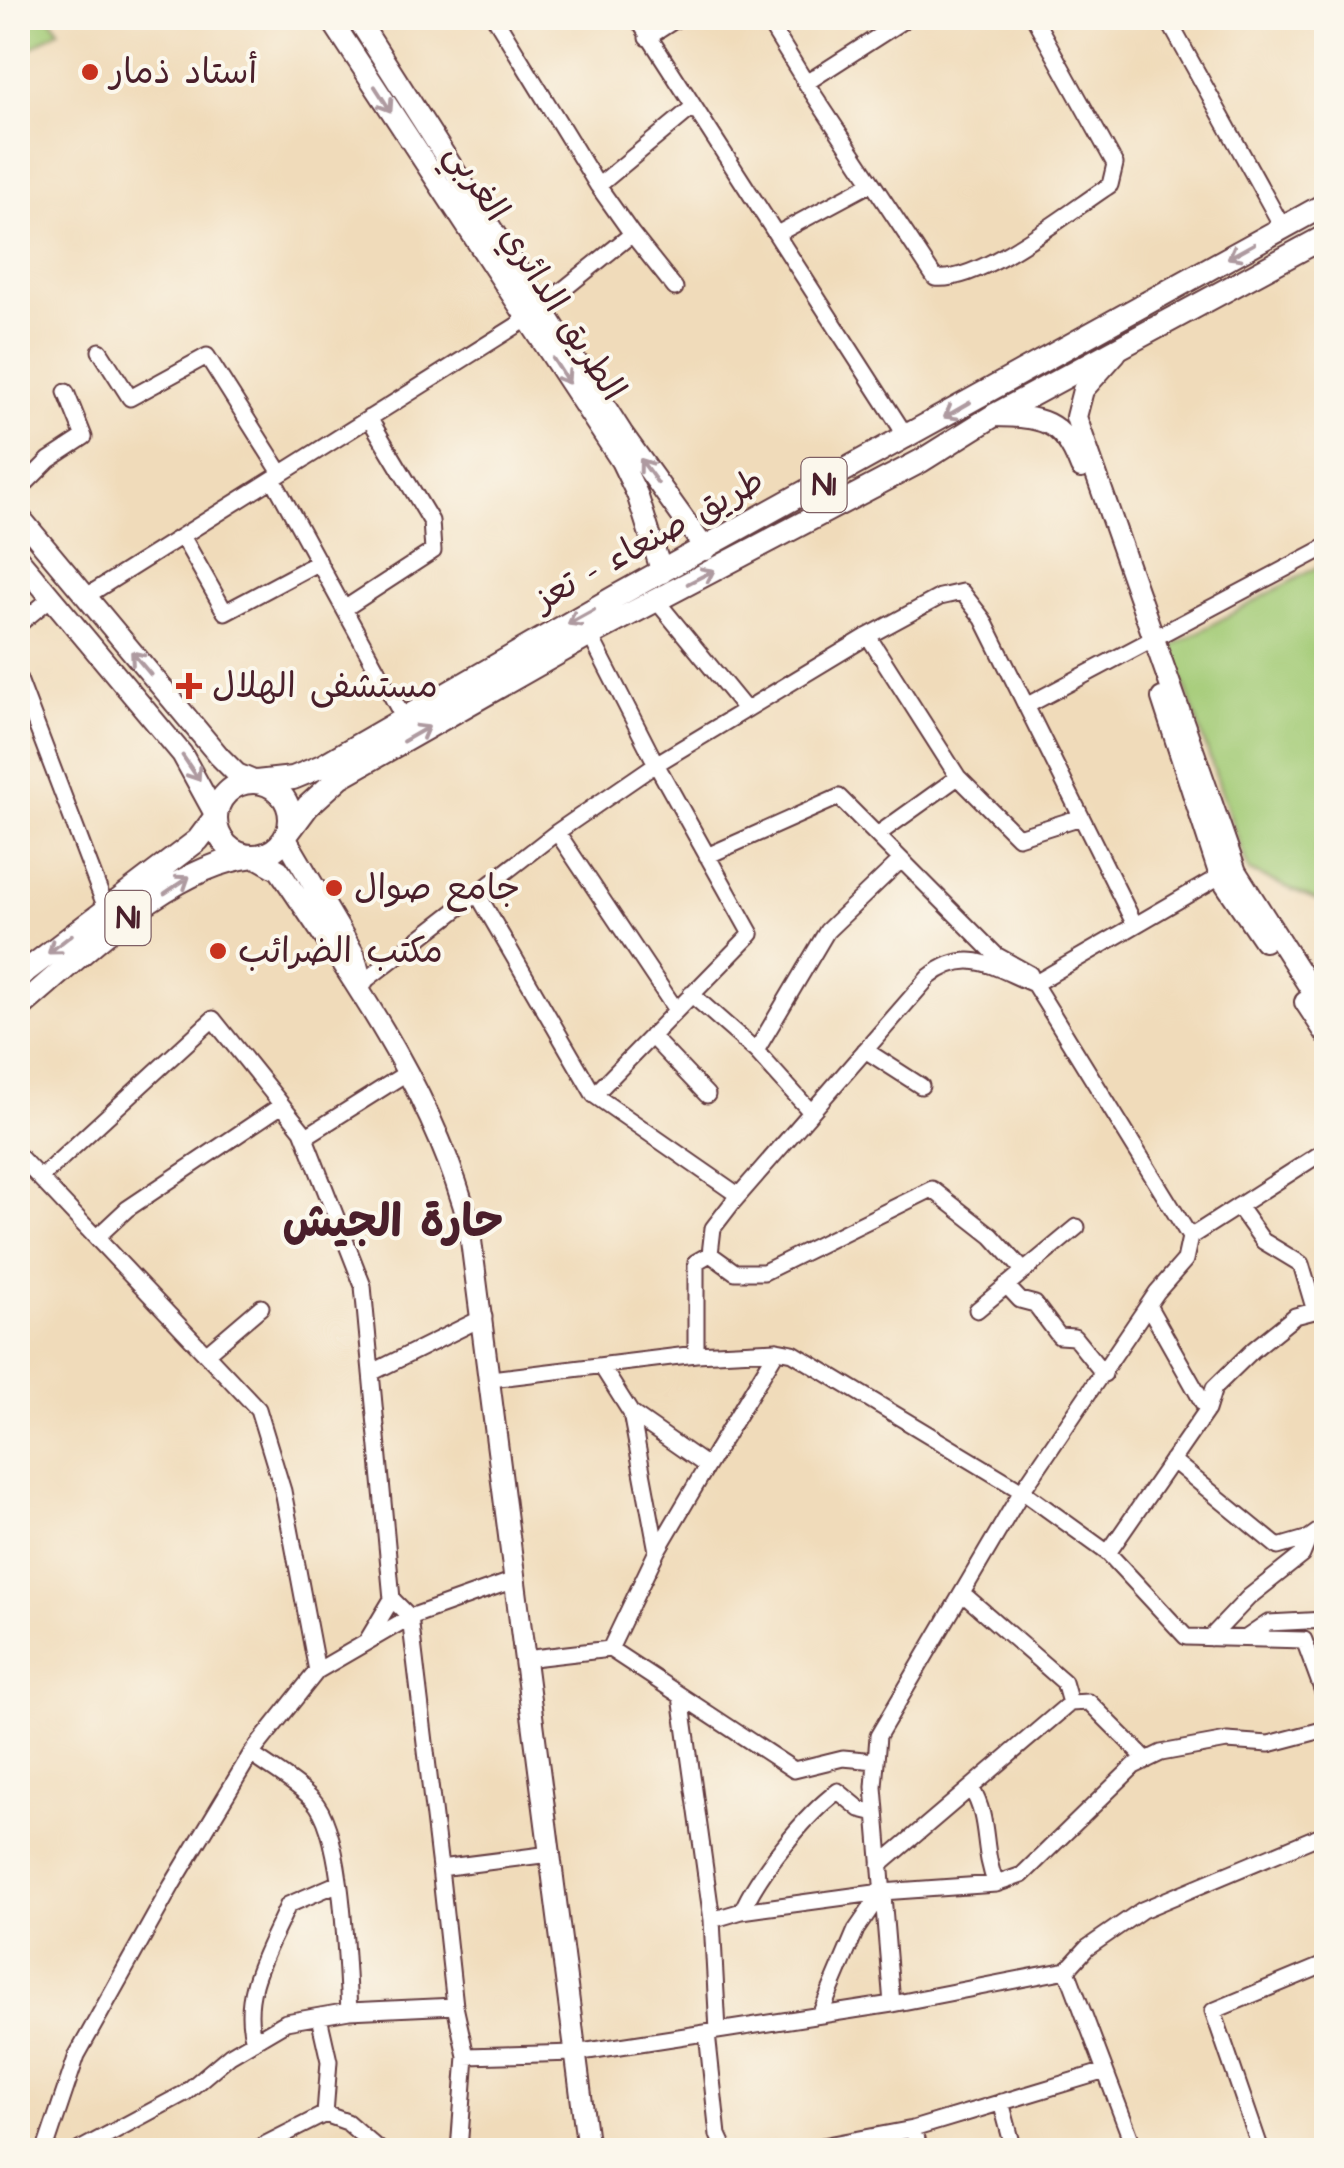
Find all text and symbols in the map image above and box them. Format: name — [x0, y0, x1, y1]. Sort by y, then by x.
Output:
place label: أستاد ذمار — [107, 48, 258, 97]
marker: أستاد ذمار — [79, 61, 101, 83]
one-way arrow — [373, 85, 393, 112]
street label: الطريق الدائري الغربي — [429, 133, 637, 414]
one-way arrow — [1227, 242, 1256, 262]
one-way arrow — [551, 356, 572, 384]
one-way arrow — [943, 400, 972, 420]
street label: طريق صنعاء - تعز — [522, 456, 773, 625]
one-way arrow — [639, 458, 660, 485]
road number: N1 — [802, 458, 846, 512]
one-way arrow — [685, 567, 715, 586]
one-way arrow — [566, 607, 596, 627]
one-way arrow — [129, 651, 152, 676]
place label: مستشفى الهلال — [212, 662, 438, 711]
marker: مستشفى الهلال — [176, 673, 202, 699]
one-way arrow — [401, 724, 430, 744]
one-way arrow — [181, 754, 202, 782]
place label: جامع صوال — [354, 864, 520, 913]
one-way arrow — [163, 875, 191, 896]
marker: جامع صوال — [323, 877, 345, 899]
road number: N1 — [106, 891, 150, 945]
place label: مكتب الضرائب — [238, 927, 443, 976]
one-way arrow — [47, 933, 74, 954]
marker: مكتب الضرائب — [207, 940, 229, 962]
district label: حارة الجيش — [283, 1192, 503, 1254]

